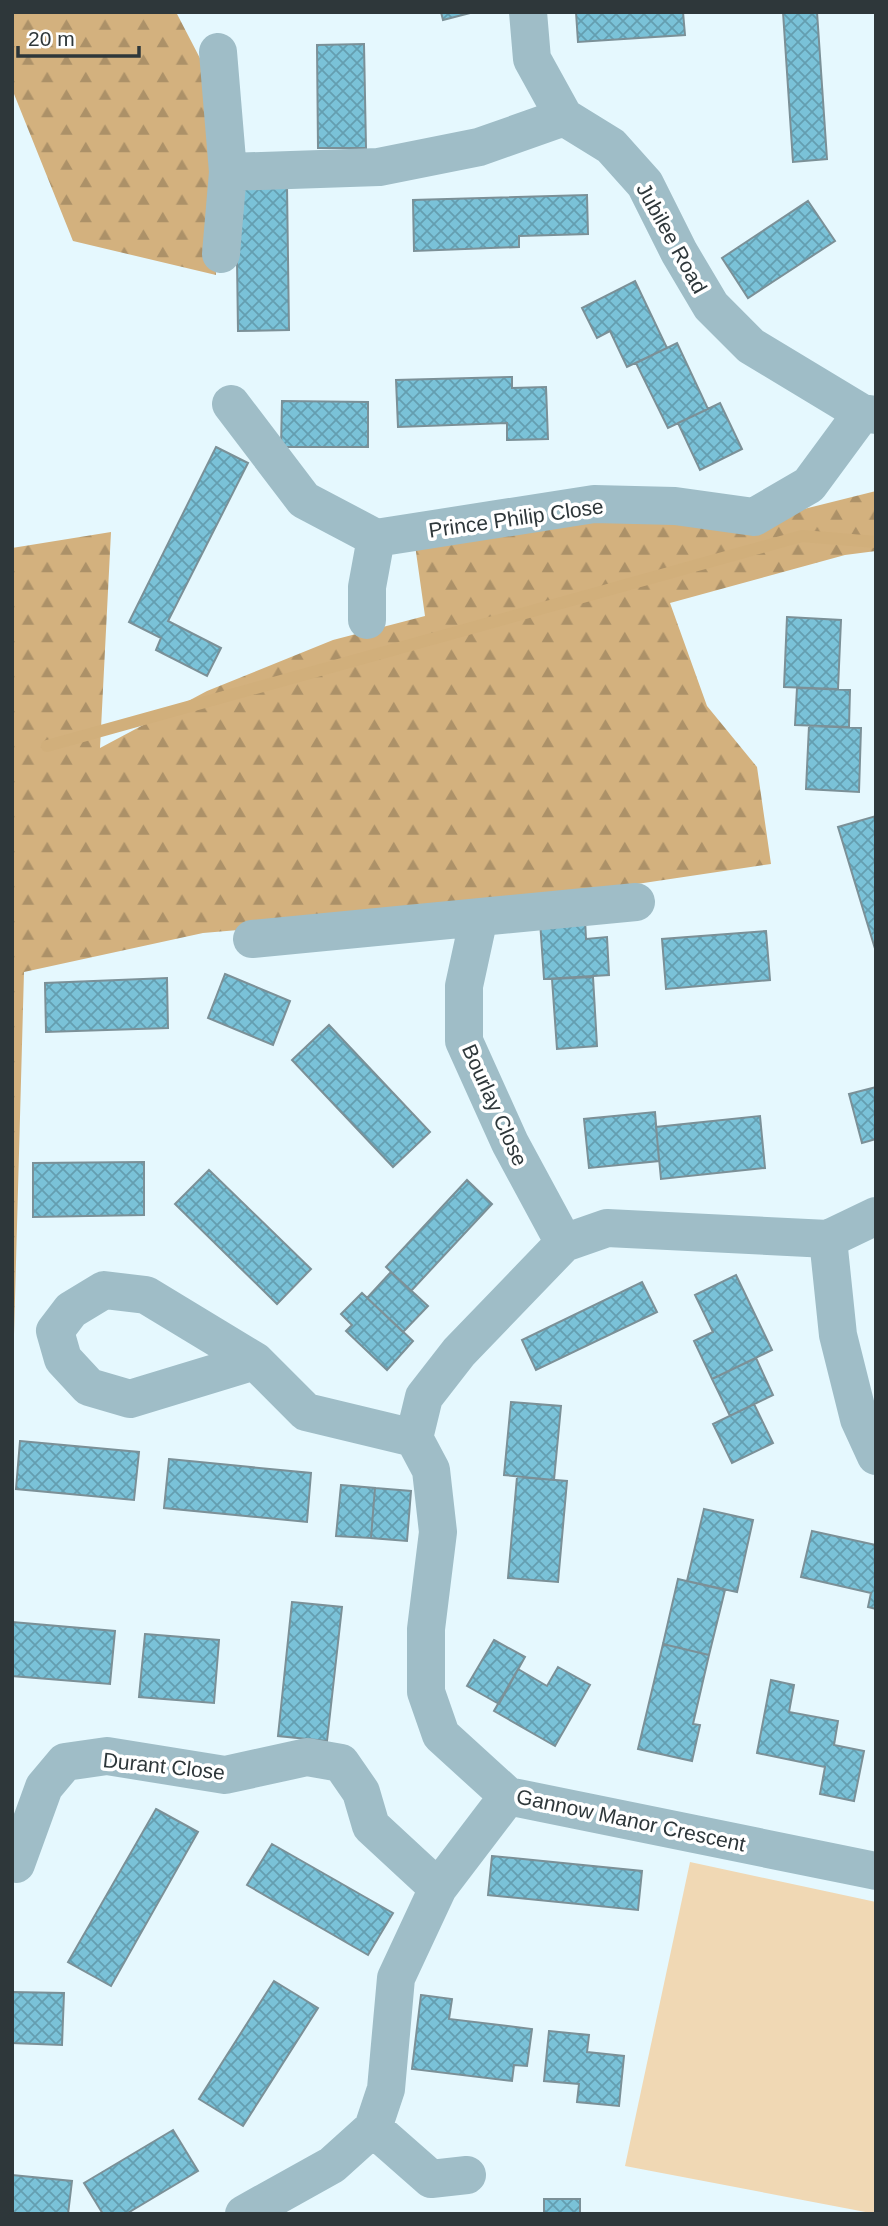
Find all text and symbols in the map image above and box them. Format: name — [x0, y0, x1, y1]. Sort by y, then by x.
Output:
scale bar — [18, 14, 138, 58]
text: 20 m — [28, 27, 75, 50]
street label: Jubilee Road — [632, 179, 712, 297]
street label: Prince Philip Close — [427, 494, 605, 542]
street label: Bourlay Close — [458, 1041, 532, 1169]
street label: Durant Close — [102, 1748, 226, 1784]
street label: Gannow Manor Crescent — [514, 1784, 748, 1856]

